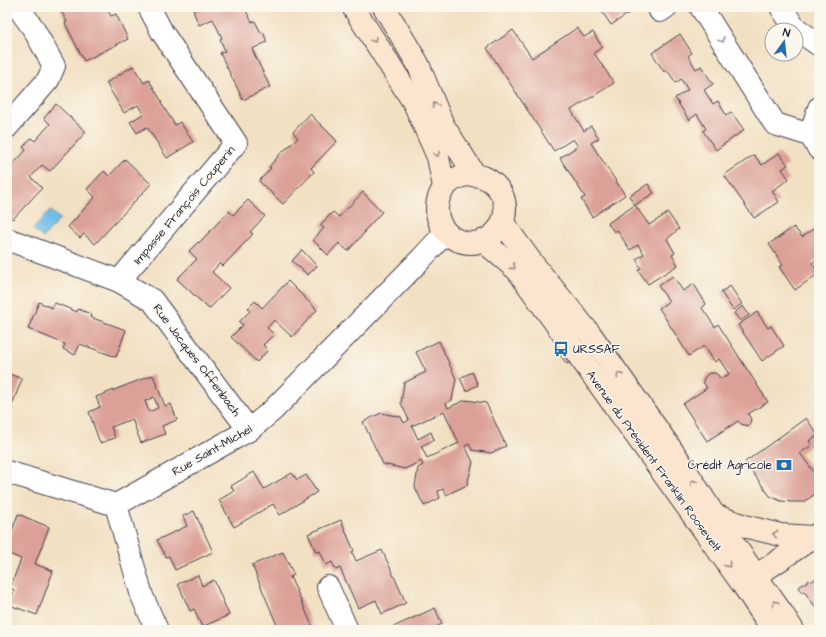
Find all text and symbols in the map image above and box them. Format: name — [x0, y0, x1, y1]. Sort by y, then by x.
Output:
north arrow — [764, 22, 804, 62]
text: N — [781, 25, 792, 41]
one-way arrow — [369, 36, 377, 43]
one-way arrow — [717, 36, 725, 43]
one-way arrow — [432, 101, 440, 109]
street label: Impasse François Couperin — [130, 142, 239, 268]
one-way arrow — [432, 150, 440, 157]
one-way arrow — [508, 262, 516, 269]
street label: Rue Jacques Offenbach — [149, 301, 245, 420]
bus stop icon: URSSAF — [552, 340, 570, 358]
place label: URSSAF — [573, 341, 620, 358]
street label: Avenue du Président Franklin Roosevelt — [582, 367, 725, 556]
one-way arrow — [616, 372, 624, 379]
street label: Rue Saint-Michel — [169, 421, 255, 480]
bank icon: Crédit Agricole — [775, 456, 793, 474]
place label: Crédit Agricole — [688, 457, 772, 475]
one-way arrow — [691, 479, 698, 486]
one-way arrow — [772, 530, 778, 538]
one-way arrow — [723, 560, 730, 567]
one-way arrow — [773, 600, 780, 607]

